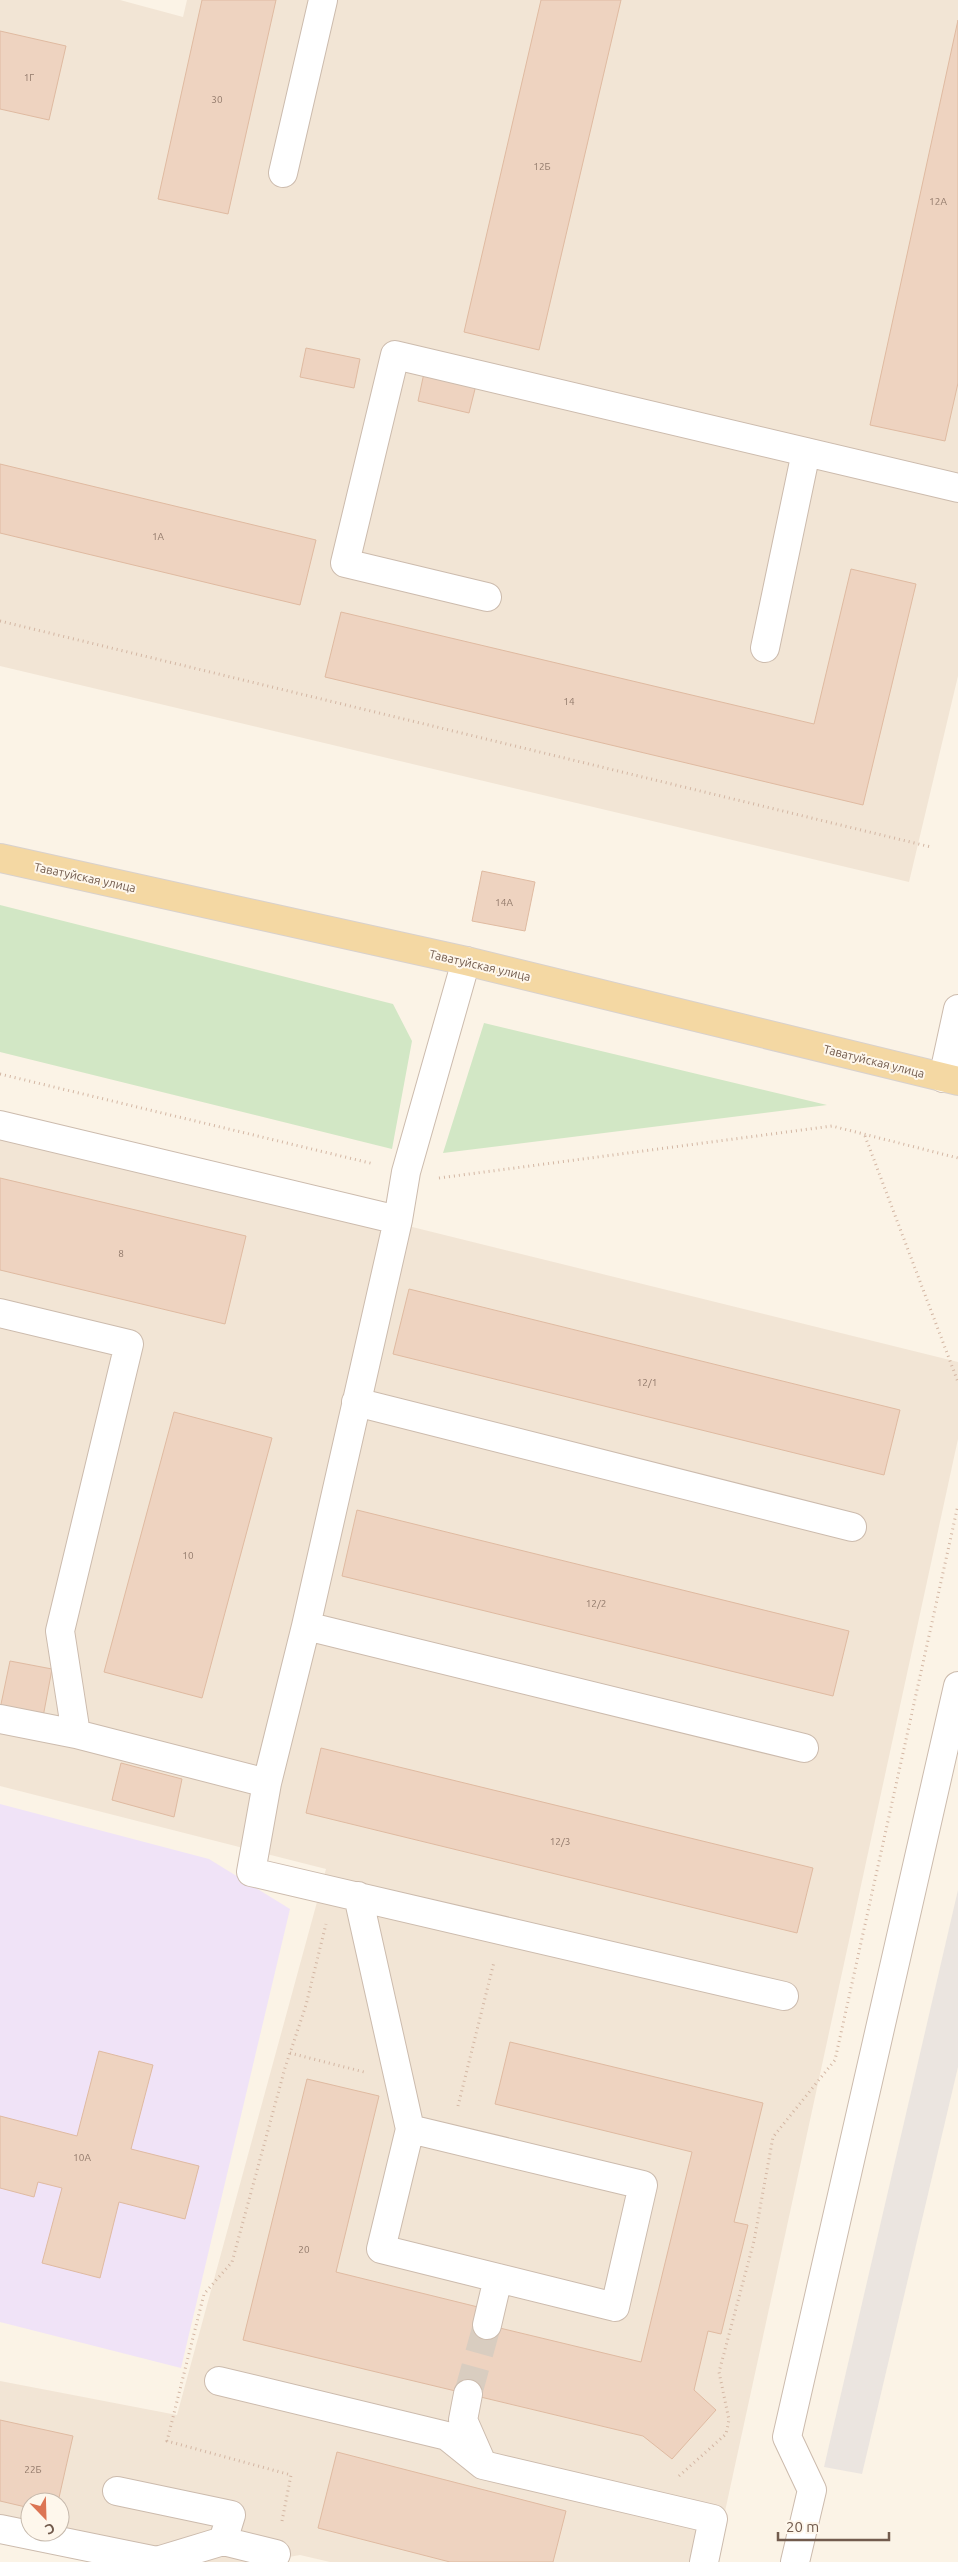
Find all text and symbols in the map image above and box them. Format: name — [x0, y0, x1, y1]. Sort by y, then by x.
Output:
house number: 1Г — [24, 72, 34, 83]
house number: 30 — [211, 94, 223, 105]
house number: 12Б — [533, 161, 551, 172]
house number: 12А — [929, 196, 947, 207]
house number: 1А — [152, 531, 165, 542]
house number: 14 — [563, 696, 575, 707]
street label: Таватуйская улица — [33, 860, 137, 894]
house number: 14А — [495, 897, 513, 908]
street label: Таватуйская улица — [428, 947, 532, 983]
street label: Таватуйская улица — [822, 1042, 926, 1080]
house number: 8 — [118, 1248, 124, 1259]
house number: 12/1 — [637, 1377, 657, 1388]
house number: 10 — [182, 1550, 194, 1561]
house number: 12/2 — [586, 1598, 606, 1609]
house number: 12/3 — [550, 1836, 570, 1847]
house number: 10А — [73, 2152, 91, 2163]
house number: 20 — [298, 2244, 310, 2255]
house number: 22Б — [24, 2464, 42, 2475]
north arrow — [20, 2492, 70, 2542]
scale bar — [778, 2510, 889, 2542]
text: 20 m — [786, 2518, 819, 2535]
text: С — [43, 2520, 57, 2538]

